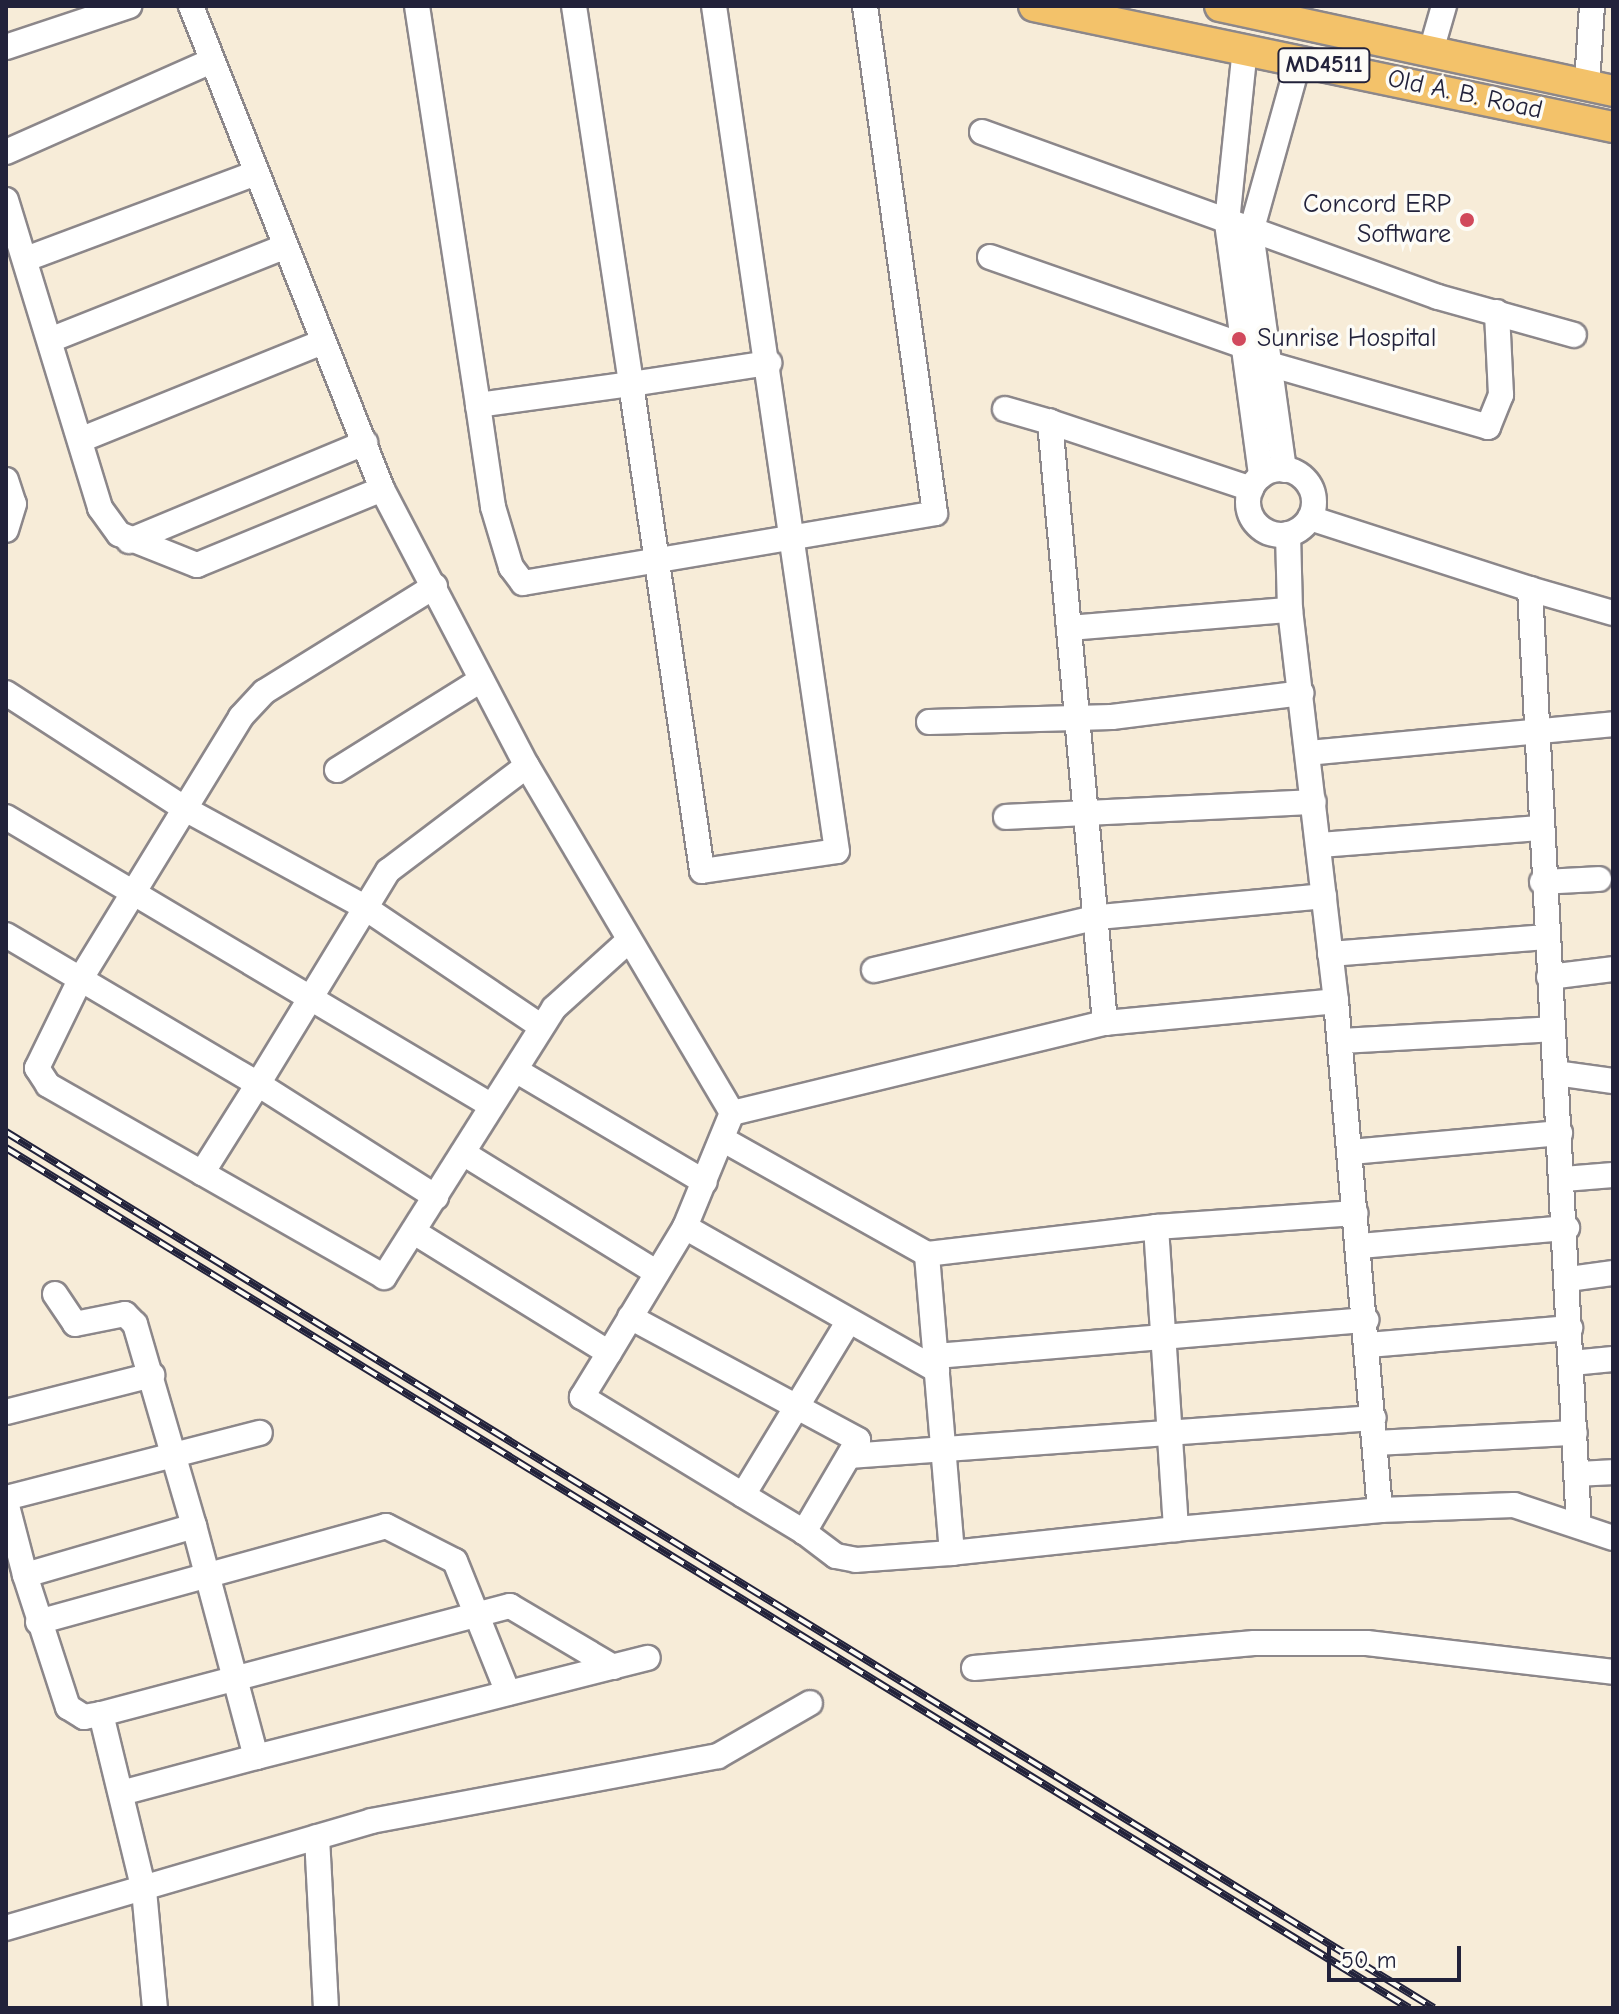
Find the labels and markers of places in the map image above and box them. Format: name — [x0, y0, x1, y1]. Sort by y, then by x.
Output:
place label: Concord ERP Software — [1303, 189, 1451, 250]
marker: Concord ERP Software — [1458, 211, 1476, 229]
place label: Sunrise Hospital — [1257, 323, 1436, 355]
marker: Sunrise Hospital — [1228, 328, 1250, 350]

